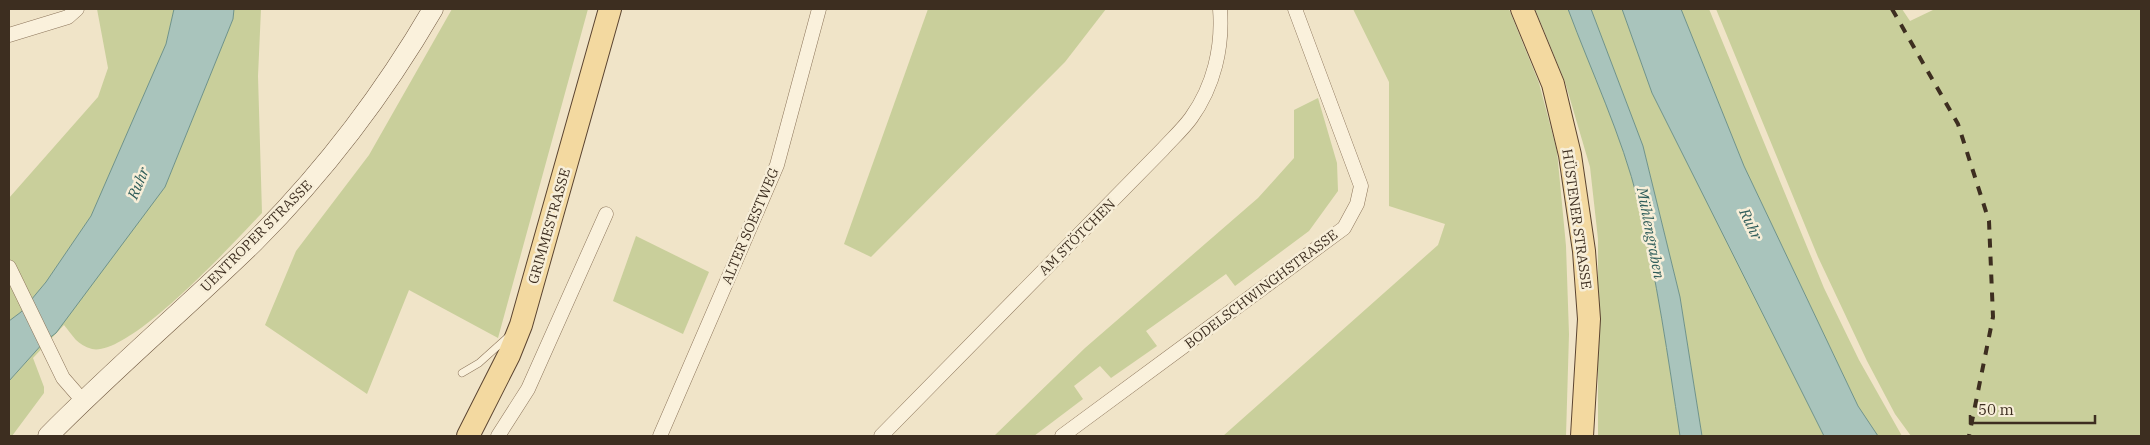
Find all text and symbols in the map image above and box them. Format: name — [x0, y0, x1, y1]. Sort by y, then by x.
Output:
street label: HÜSTENER STRASSE — [1558, 148, 1596, 290]
water label: Ruhr — [122, 164, 153, 203]
street label: ALTER SOESTWEG — [717, 165, 783, 287]
street label: GRIMMESTRASSE — [524, 166, 574, 286]
street label: UENTROPER STRASSE — [196, 176, 316, 296]
water label: Mühlengraben — [1633, 185, 1669, 281]
street label: AM STÖTCHEN — [1035, 195, 1119, 279]
water label: Ruhr — [1735, 204, 1767, 243]
street label: BODELSCHWINGHSTRASSE — [1181, 226, 1341, 352]
scale bar — [1970, 392, 2095, 424]
text: 50 m — [1978, 400, 2014, 419]

